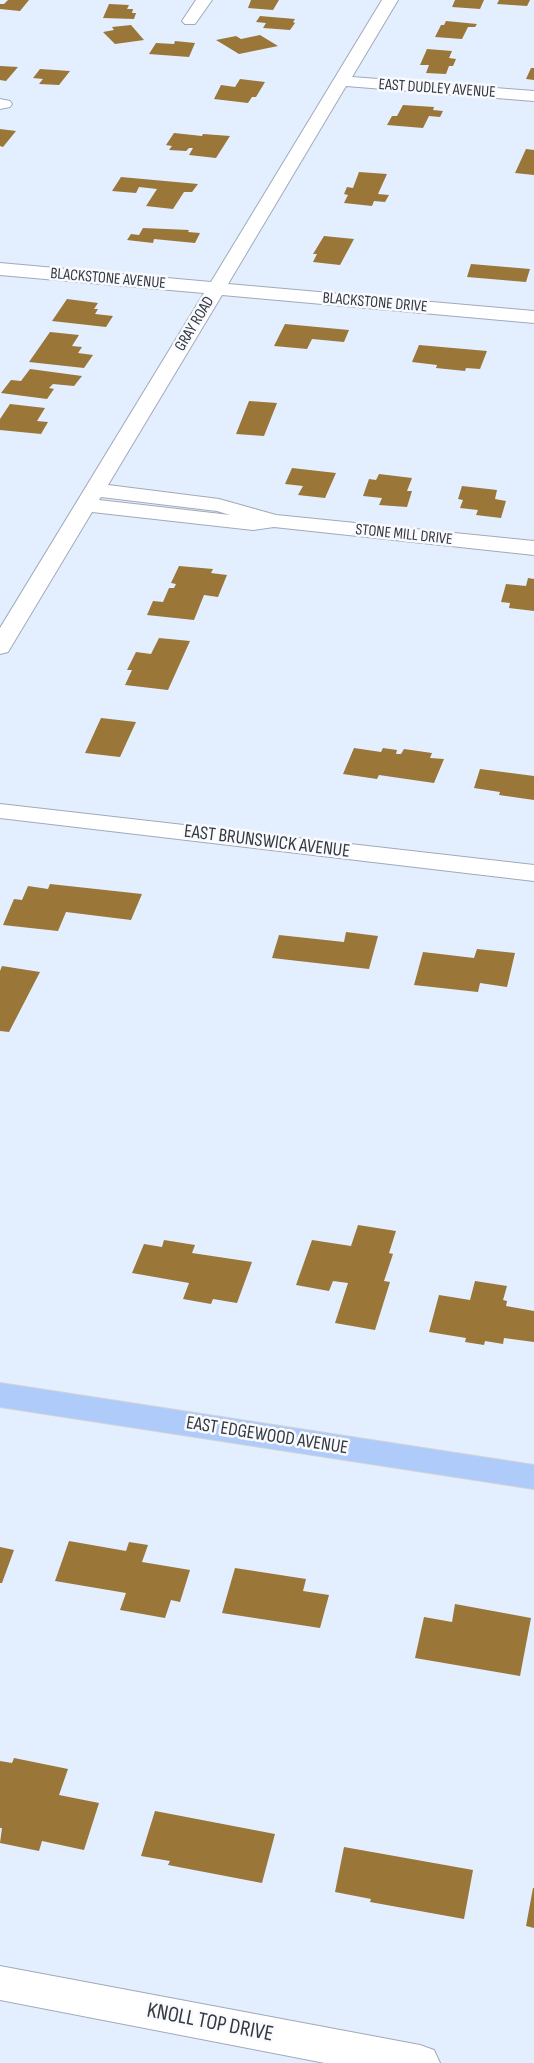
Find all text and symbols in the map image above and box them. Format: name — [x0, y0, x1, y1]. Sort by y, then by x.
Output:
street label: EAST DUDLEY AVENUE — [378, 75, 496, 103]
street label: BLACKSTONE AVENUE — [49, 264, 167, 294]
street label: BLACKSTONE DRIVE — [322, 289, 428, 317]
street label: GRAY ROAD — [171, 293, 219, 355]
street label: STONE MILL DRIVE — [354, 520, 454, 550]
street label: EAST BRUNSWICK AVENUE — [183, 821, 351, 863]
street label: EAST EDGEWOOD AVENUE — [185, 1412, 349, 1460]
street label: KNOLL TOP DRIVE — [145, 1998, 275, 2048]

